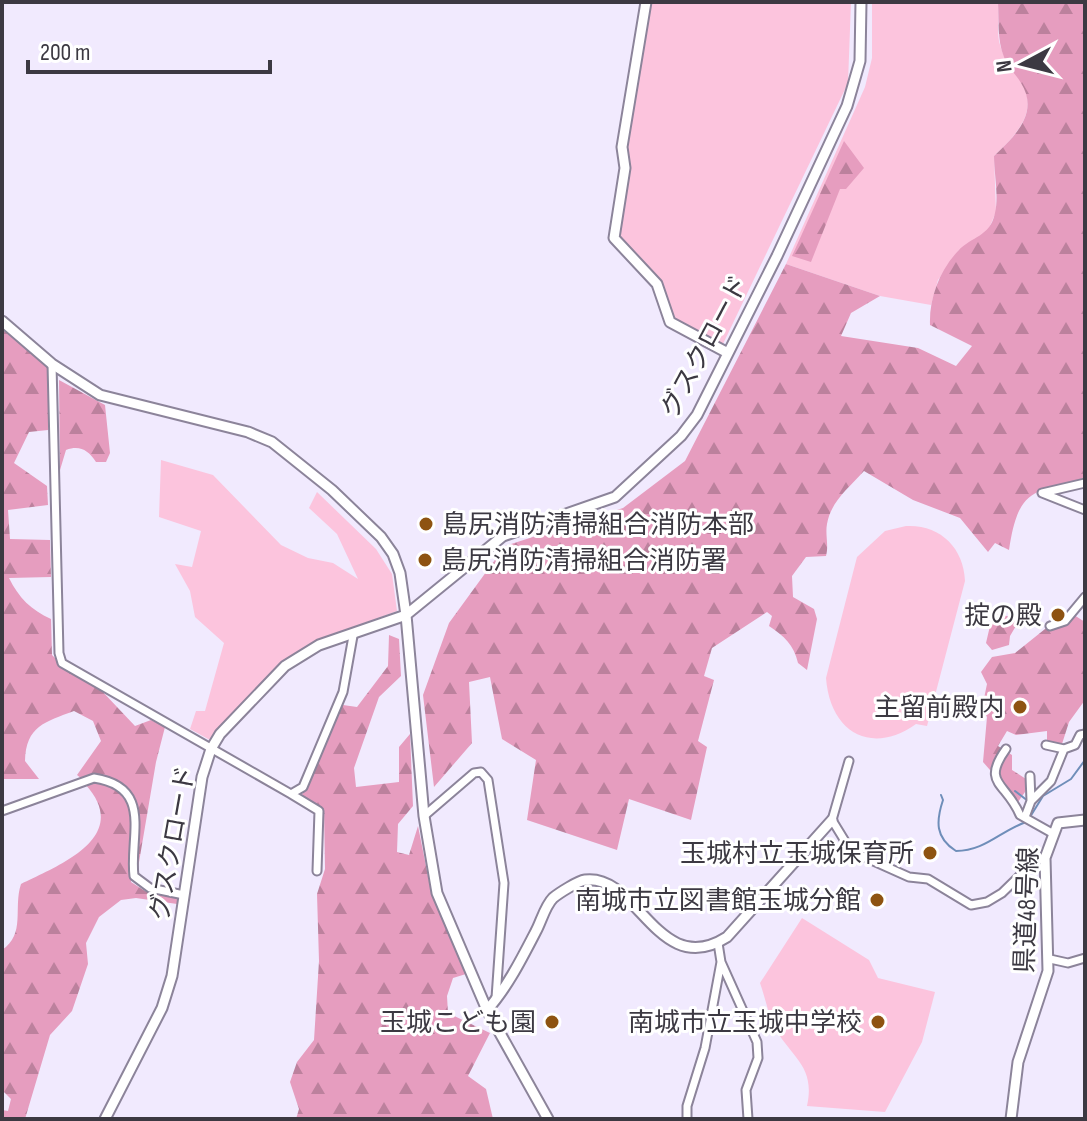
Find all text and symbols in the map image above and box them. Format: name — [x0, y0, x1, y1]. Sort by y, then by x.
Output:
scale bar — [28, 24, 270, 74]
north arrow — [983, 24, 1063, 104]
text: 200 m — [40, 38, 91, 67]
text: N — [991, 59, 1019, 74]
street label: グスクロード — [655, 271, 756, 423]
place label: 島尻消防清掃組合消防本部 — [442, 510, 754, 541]
marker: 島尻消防清掃組合消防本部 — [417, 515, 435, 533]
place label: 島尻消防清掃組合消防署 — [441, 546, 727, 577]
marker: 島尻消防清掃組合消防署 — [416, 551, 434, 569]
place label: 掟の殿 — [964, 601, 1042, 632]
marker: 掟の殿 — [1049, 606, 1067, 624]
place label: 主留前殿内 — [874, 693, 1004, 724]
marker: 主留前殿内 — [1011, 698, 1029, 716]
street label: グスクロード — [145, 764, 202, 923]
place label: 玉城村立玉城保育所 — [680, 839, 914, 870]
marker: 玉城村立玉城保育所 — [921, 844, 939, 862]
street label: 県道48号線 — [1010, 846, 1045, 974]
place label: 南城市立図書館玉城分館 — [575, 886, 861, 917]
marker: 南城市立図書館玉城分館 — [868, 891, 886, 909]
place label: 玉城こども園 — [380, 1008, 536, 1039]
place label: 南城市立玉城中学校 — [628, 1008, 862, 1039]
marker: 玉城こども園 — [543, 1013, 561, 1031]
marker: 南城市立玉城中学校 — [869, 1013, 887, 1031]

